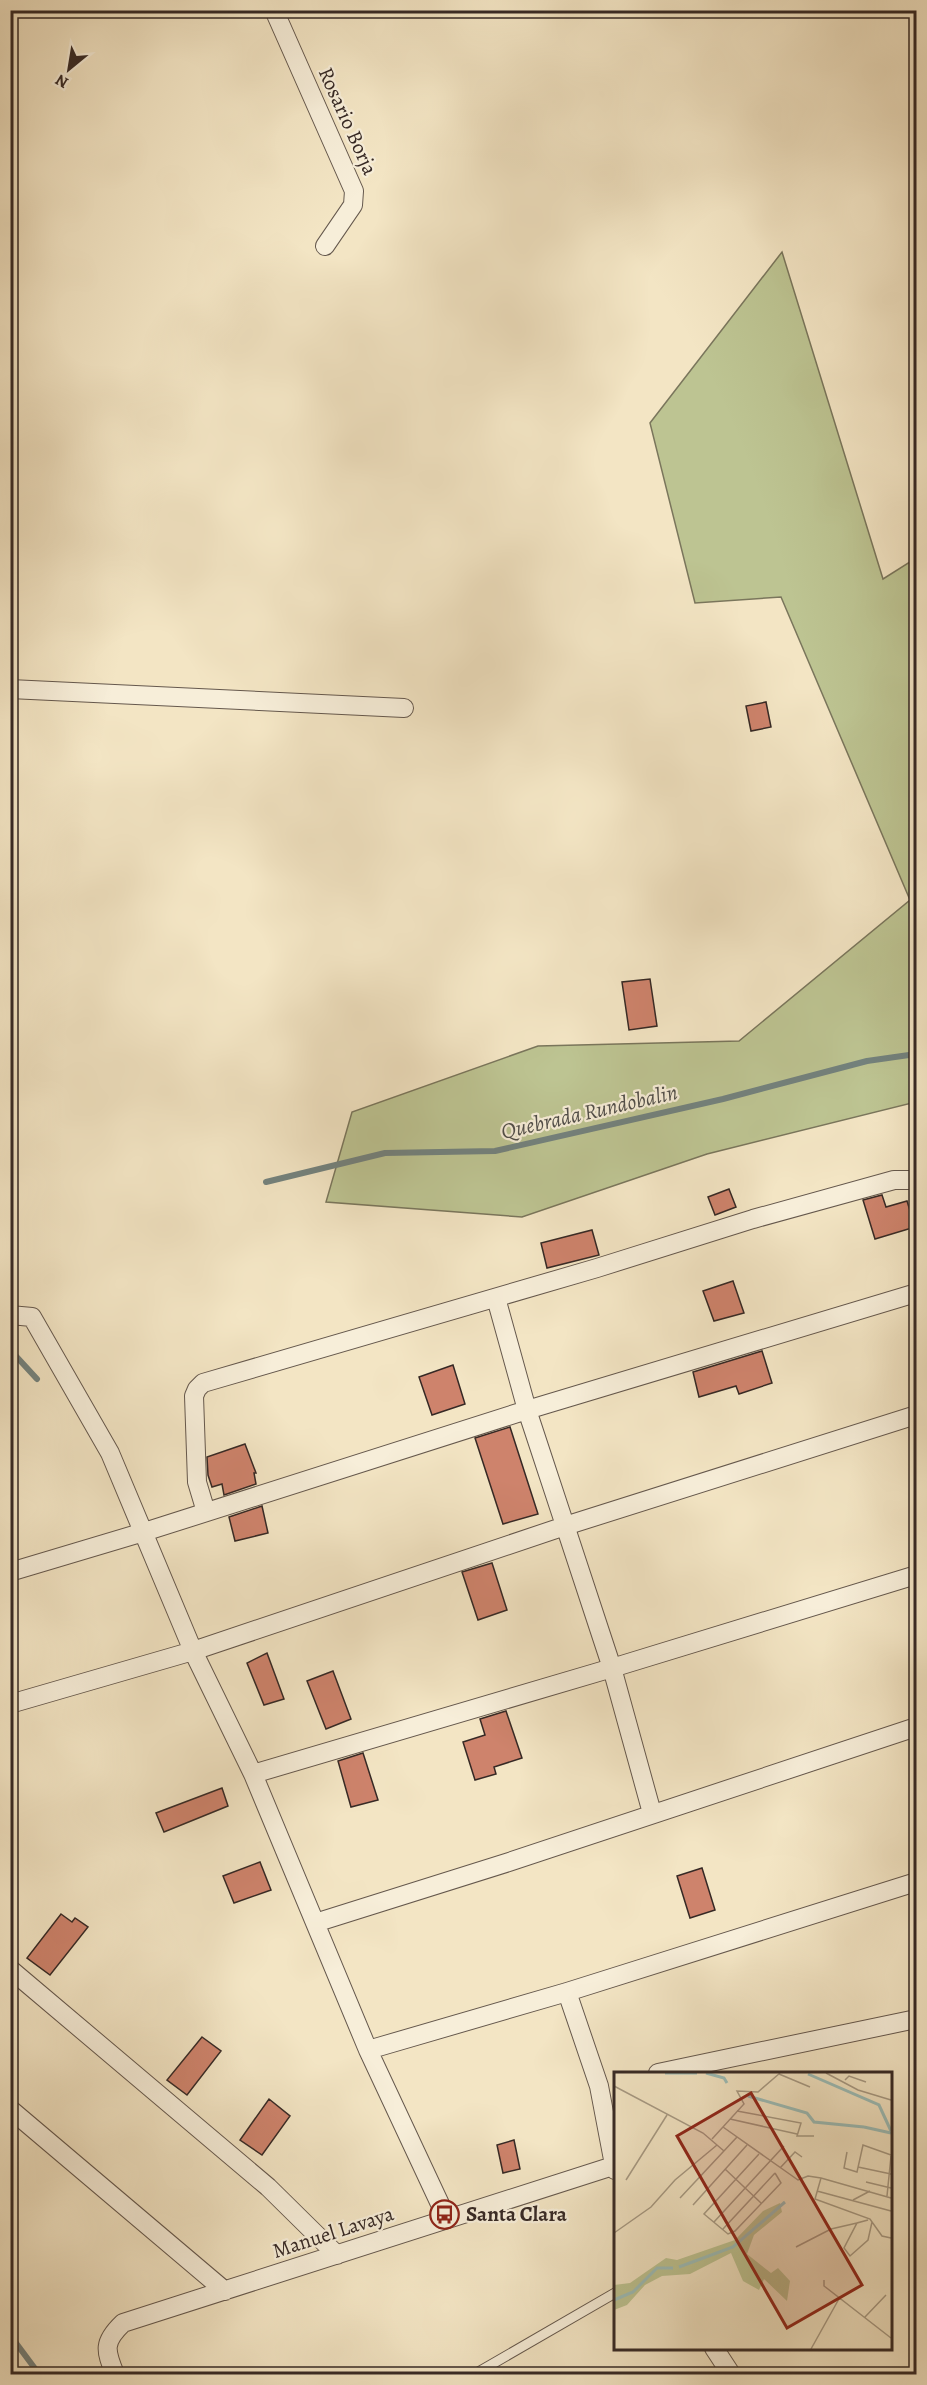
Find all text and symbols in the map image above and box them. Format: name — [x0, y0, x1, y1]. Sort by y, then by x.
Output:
north arrow — [39, 39, 99, 99]
street label: Rosario Borja — [312, 63, 384, 180]
text: N — [51, 69, 73, 94]
water label: Quebrada Rundobalin — [498, 1077, 680, 1147]
inset map — [614, 2072, 891, 2349]
bus stop icon: Santa Clara — [429, 2198, 461, 2230]
street label: Manuel Lavaya — [269, 2199, 398, 2265]
place label: Santa Clara — [466, 2200, 568, 2228]

